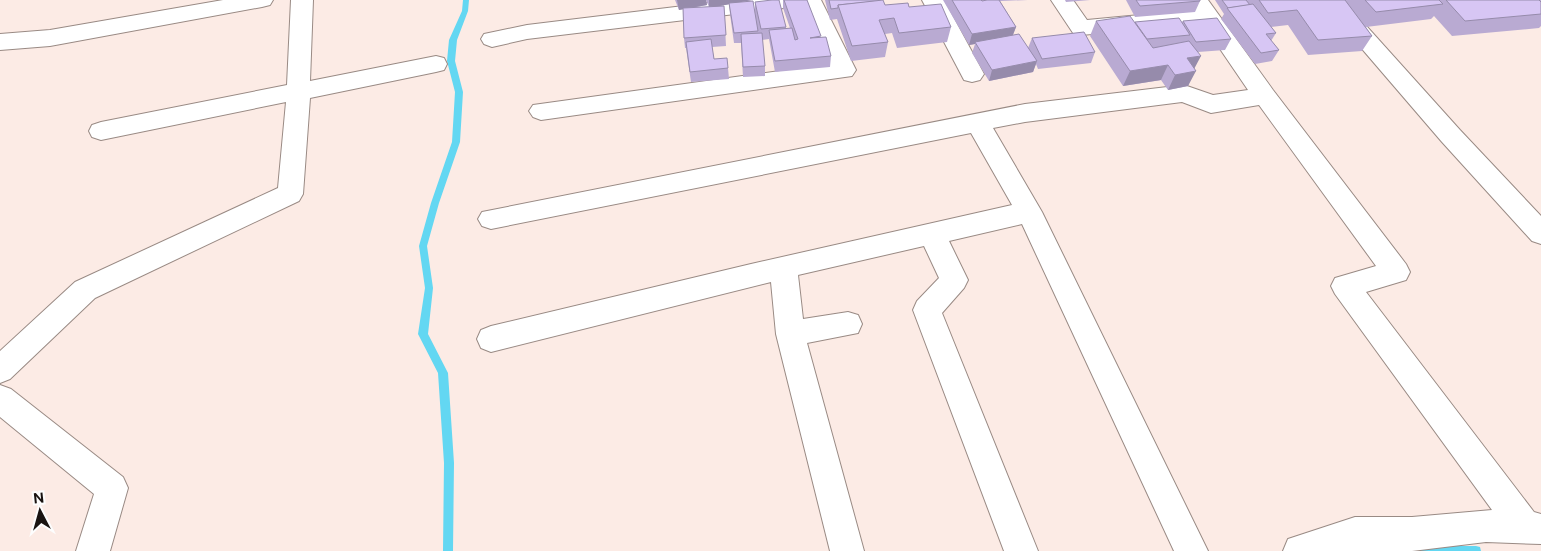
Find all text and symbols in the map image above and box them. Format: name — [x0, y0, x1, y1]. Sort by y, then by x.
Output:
north arrow — [15, 486, 65, 536]
text: N — [32, 490, 45, 507]

